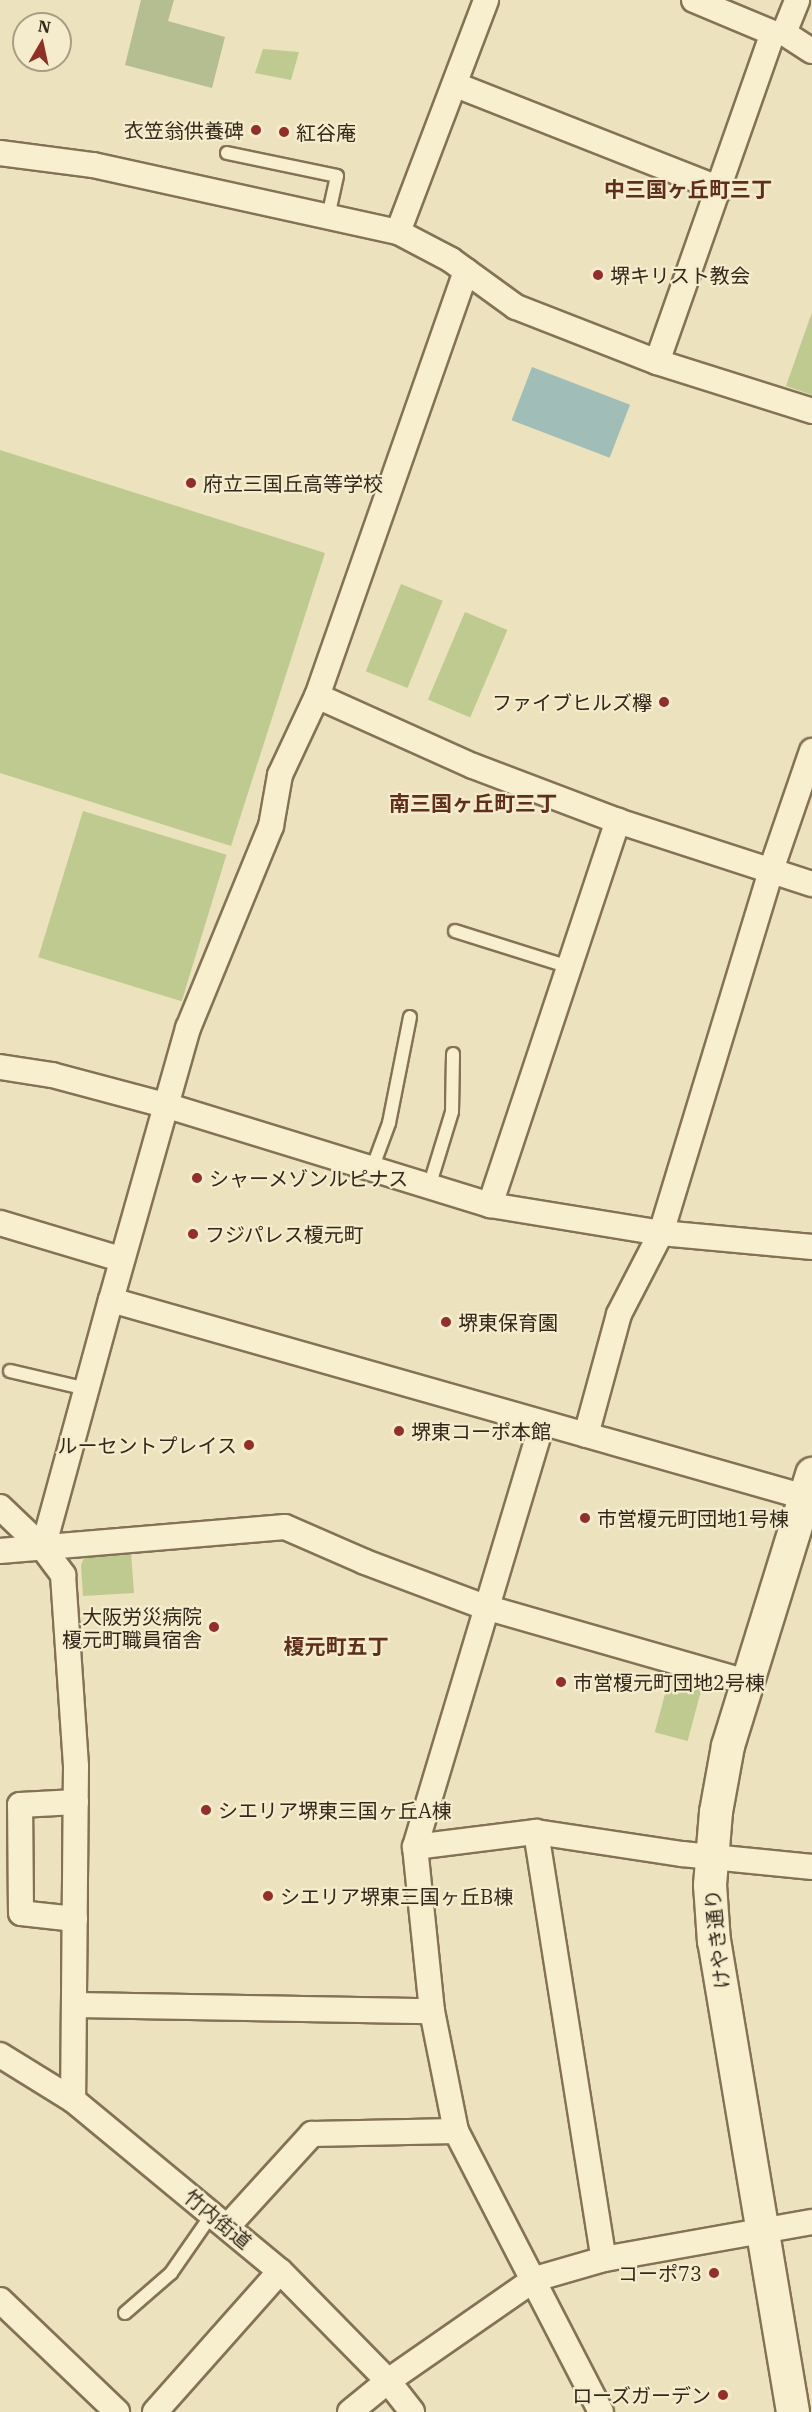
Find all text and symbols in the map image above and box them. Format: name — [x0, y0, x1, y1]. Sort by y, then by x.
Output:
north arrow — [12, 12, 72, 72]
text: N — [37, 15, 52, 37]
place label: 衣笠翁供養碑 — [124, 118, 244, 142]
place label: 紅谷庵 — [296, 120, 356, 144]
marker: 衣笠翁供養碑 — [249, 123, 263, 137]
marker: 紅谷庵 — [277, 125, 291, 139]
district label: 中三国ヶ丘町三丁 — [604, 176, 772, 202]
place label: 堺キリスト教会 — [610, 263, 750, 287]
marker: 堺キリスト教会 — [591, 268, 605, 282]
place label: 府立三国丘高等学校 — [203, 471, 383, 495]
marker: 府立三国丘高等学校 — [184, 476, 198, 490]
place label: ファイブヒルズ欅 — [492, 690, 652, 714]
marker: ファイブヒルズ欅 — [657, 695, 671, 709]
district label: 南三国ヶ丘町三丁 — [389, 790, 557, 816]
place label: シャーメゾンルピナス — [209, 1166, 409, 1190]
marker: シャーメゾンルピナス — [190, 1171, 204, 1185]
place label: フジパレス榎元町 — [205, 1222, 365, 1246]
marker: フジパレス榎元町 — [186, 1227, 200, 1241]
place label: 堺東保育園 — [458, 1310, 558, 1334]
marker: 堺東保育園 — [439, 1315, 453, 1329]
place label: 堺東コーポ本館 — [411, 1419, 551, 1443]
marker: 堺東コーポ本館 — [392, 1424, 406, 1438]
place label: ルーセントプレイス — [57, 1433, 237, 1457]
marker: ルーセントプレイス — [242, 1438, 256, 1452]
place label: 市営榎元町団地1号棟 — [597, 1506, 789, 1530]
marker: 市営榎元町団地1号棟 — [578, 1511, 592, 1525]
place label: 大阪労災病院 榎元町職員宿舎 — [62, 1604, 202, 1651]
marker: 大阪労災病院 榎元町職員宿舎 — [207, 1620, 221, 1634]
district label: 榎元町五丁 — [284, 1633, 388, 1659]
place label: 市営榎元町団地2号棟 — [573, 1670, 765, 1694]
marker: 市営榎元町団地2号棟 — [554, 1675, 568, 1689]
place label: シエリア堺東三国ヶ丘A棟 — [218, 1798, 452, 1822]
marker: シエリア堺東三国ヶ丘A棟 — [199, 1803, 213, 1817]
place label: シエリア堺東三国ヶ丘B棟 — [280, 1884, 513, 1908]
street label: けやき通り — [700, 1888, 734, 1990]
marker: シエリア堺東三国ヶ丘B棟 — [261, 1889, 275, 1903]
street label: 竹内街道 — [180, 2184, 256, 2254]
place label: コーポ73 — [618, 2261, 702, 2285]
marker: コーポ73 — [707, 2266, 721, 2280]
place label: ローズガーデン — [571, 2383, 711, 2407]
marker: ローズガーデン — [716, 2388, 730, 2402]

